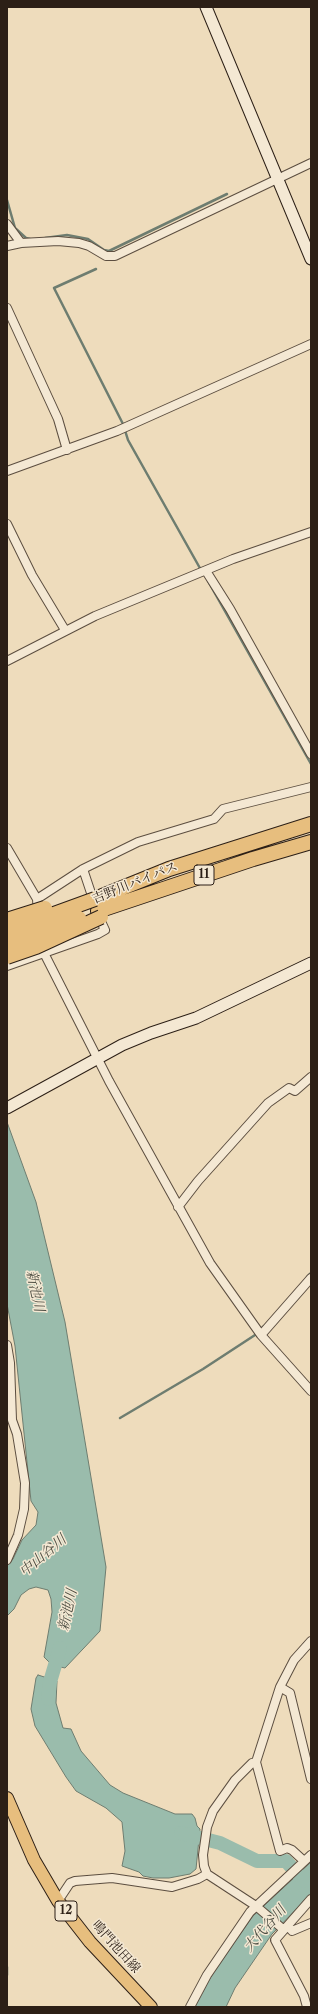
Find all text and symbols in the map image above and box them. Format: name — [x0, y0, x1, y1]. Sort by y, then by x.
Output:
street label: 吉野川バイパス — [90, 859, 180, 907]
road number: 11 — [194, 865, 214, 885]
water label: 新池川 — [22, 1269, 48, 1313]
water label: 中山谷川 — [16, 1532, 70, 1580]
water label: 新池川 — [55, 1588, 81, 1632]
road number: 12 — [55, 1901, 77, 1921]
water label: 大代谷川 — [240, 1902, 290, 1956]
street label: 鳴門池田線 — [88, 1918, 144, 1976]

